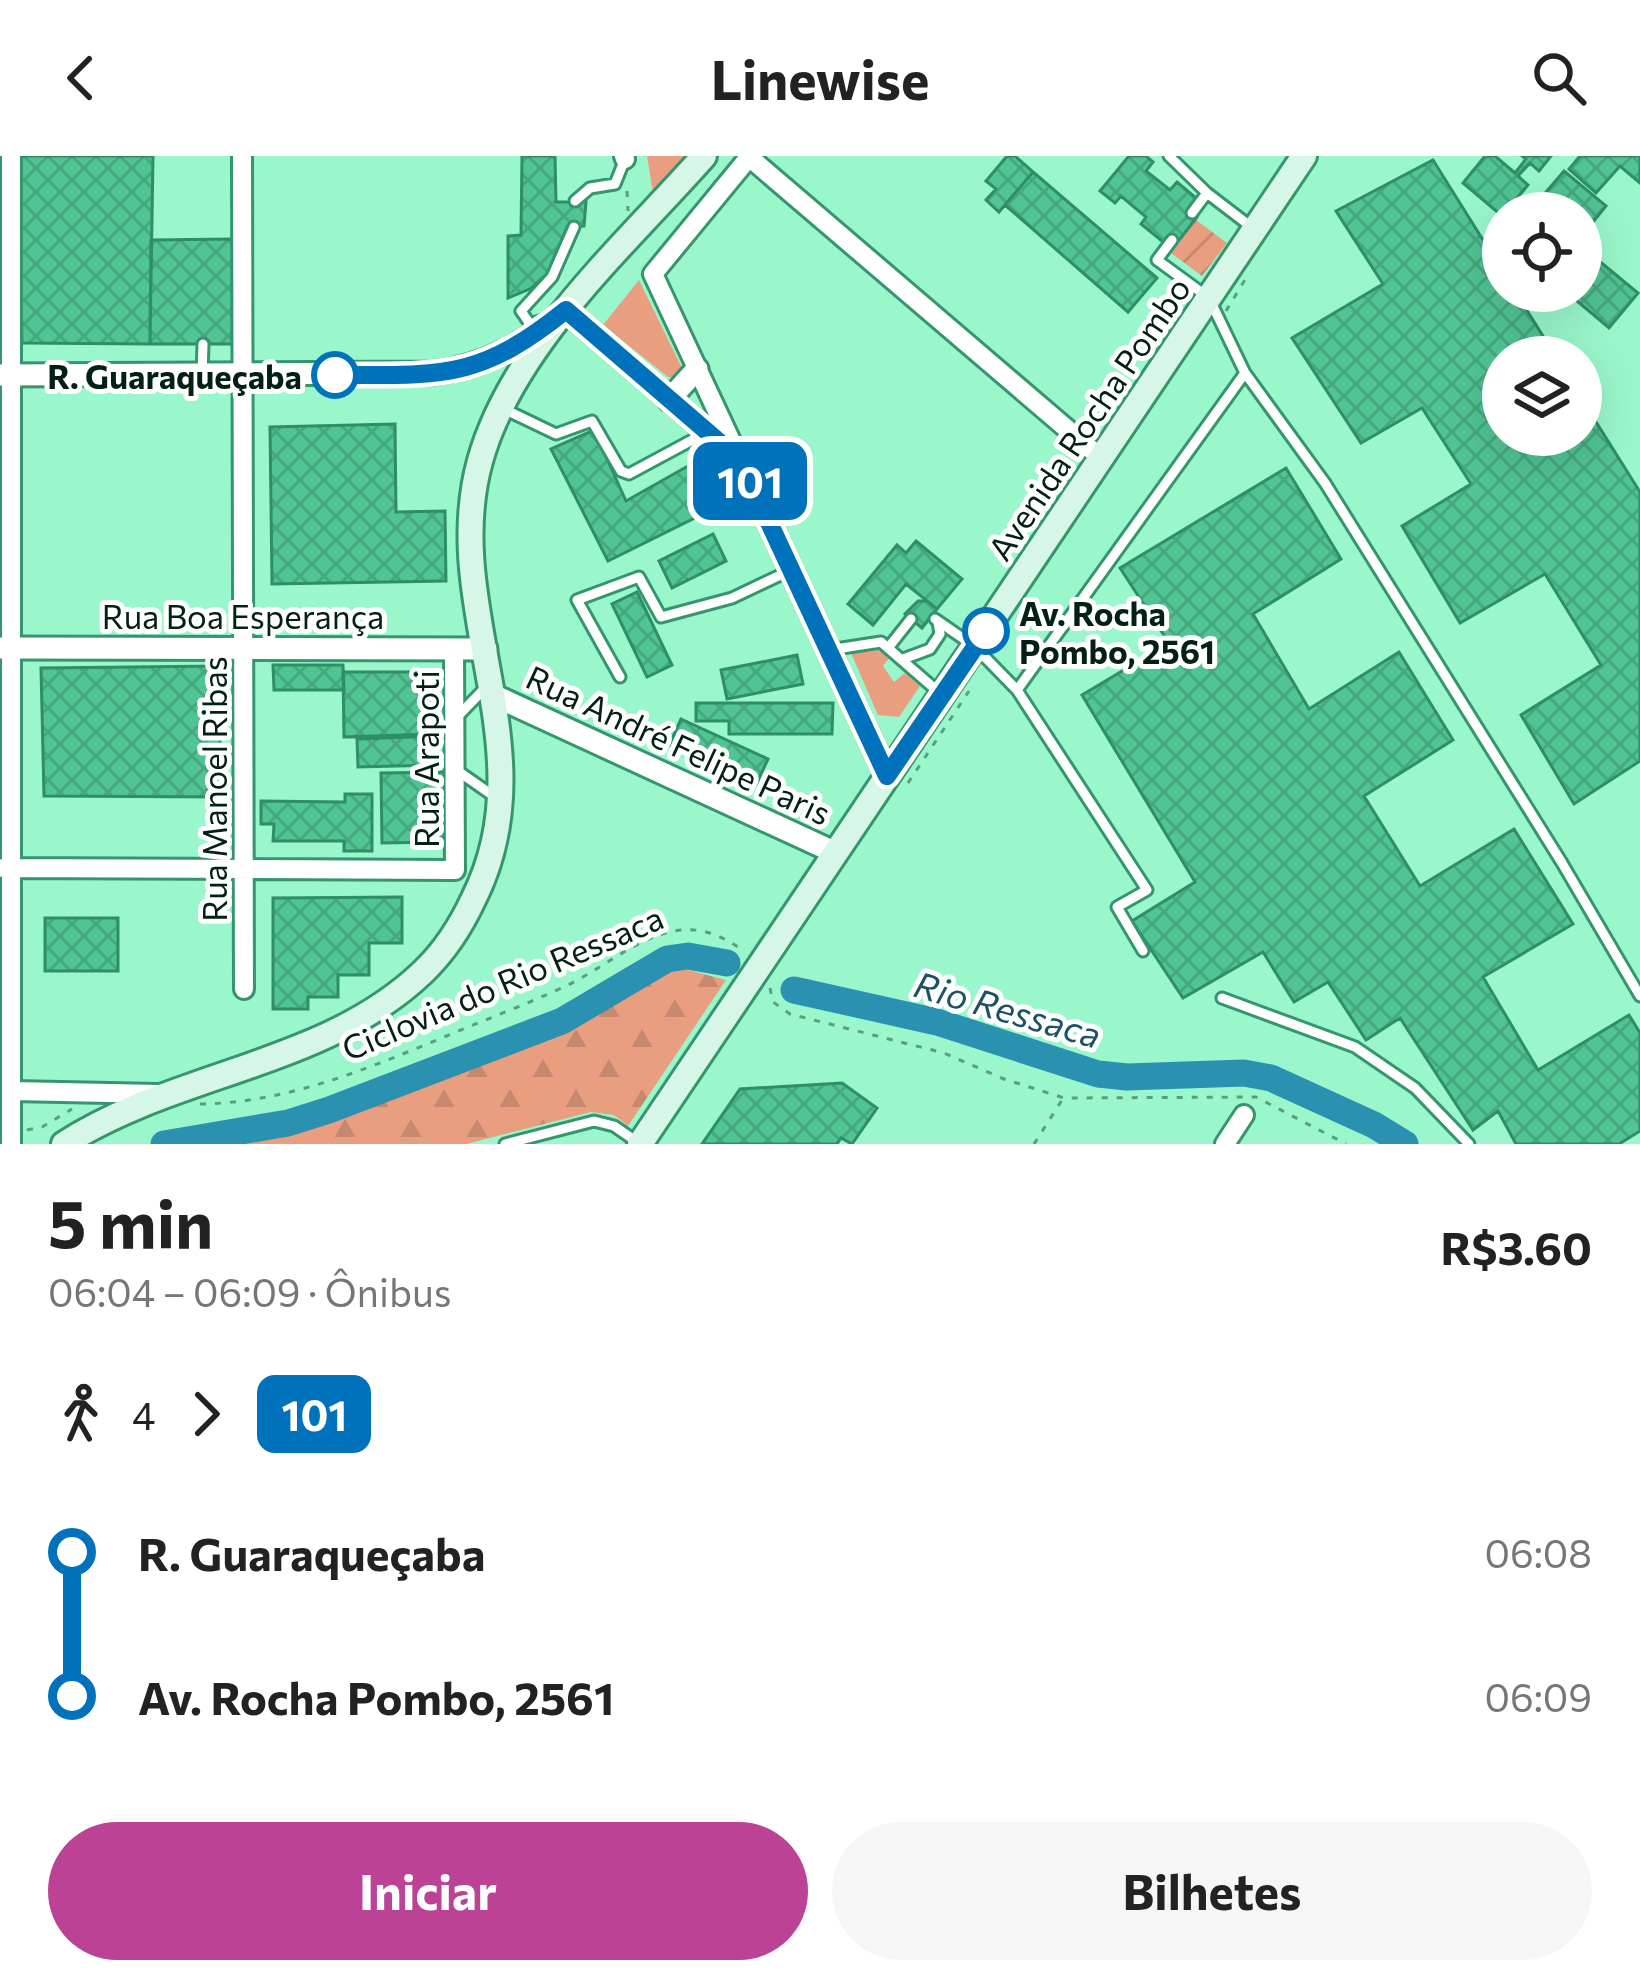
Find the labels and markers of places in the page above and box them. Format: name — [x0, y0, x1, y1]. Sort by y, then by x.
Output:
marker: R. Guaraqueçaba — [313, 353, 357, 397]
place label: R. Guaraqueçaba — [47, 355, 302, 396]
place label: Av. Rocha Pombo, 2561 — [1019, 592, 1215, 671]
marker: Av. Rocha Pombo, 2561 — [964, 609, 1008, 653]

